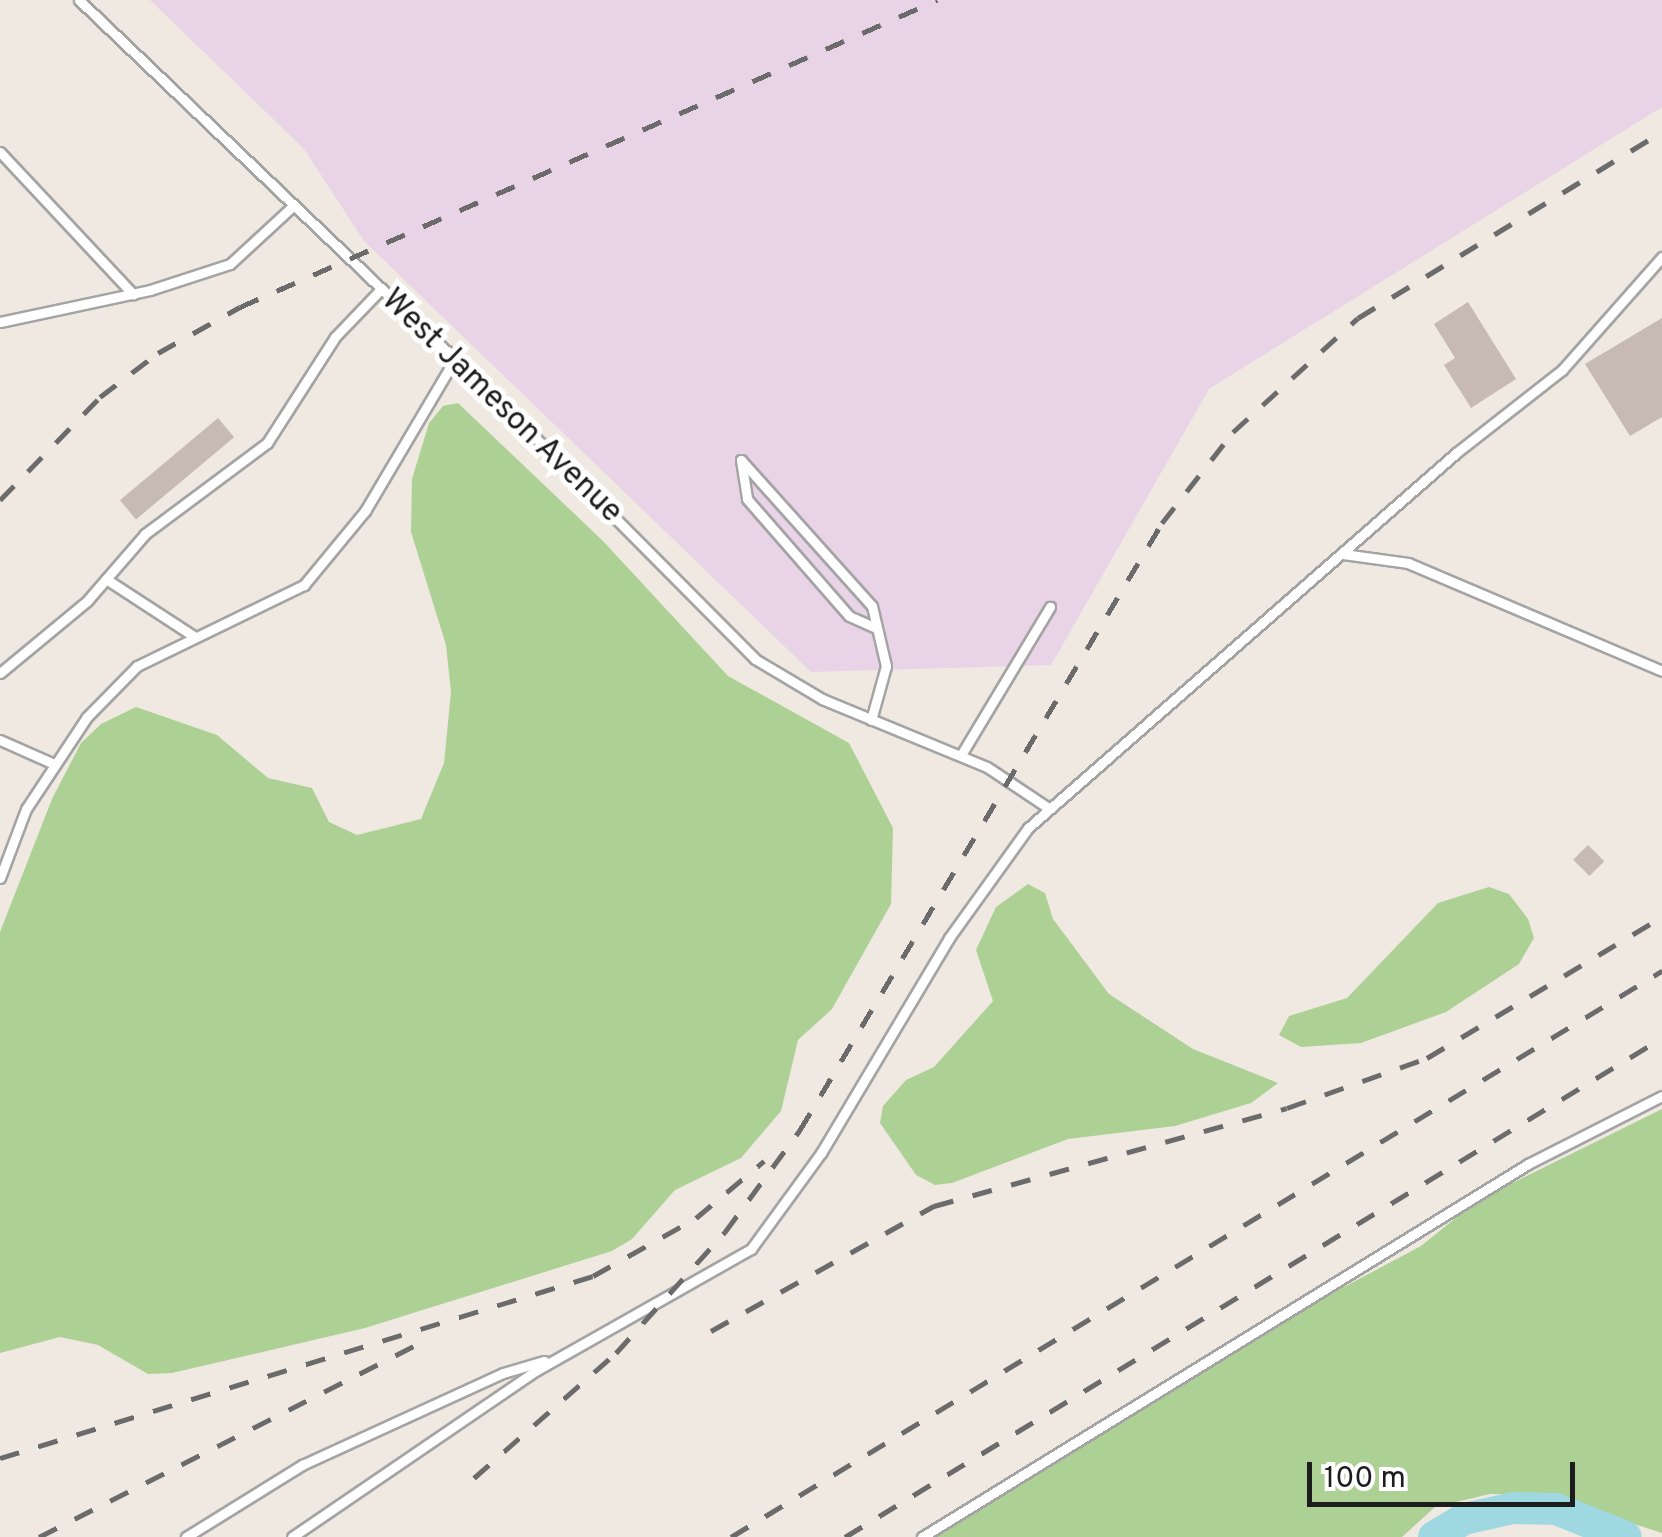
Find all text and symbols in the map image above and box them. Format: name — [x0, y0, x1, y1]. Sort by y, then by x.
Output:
street label: West Jameson Avenue — [372, 282, 630, 532]
scale bar — [1312, 1442, 1580, 1504]
text: 100 m — [1324, 1461, 1406, 1498]

